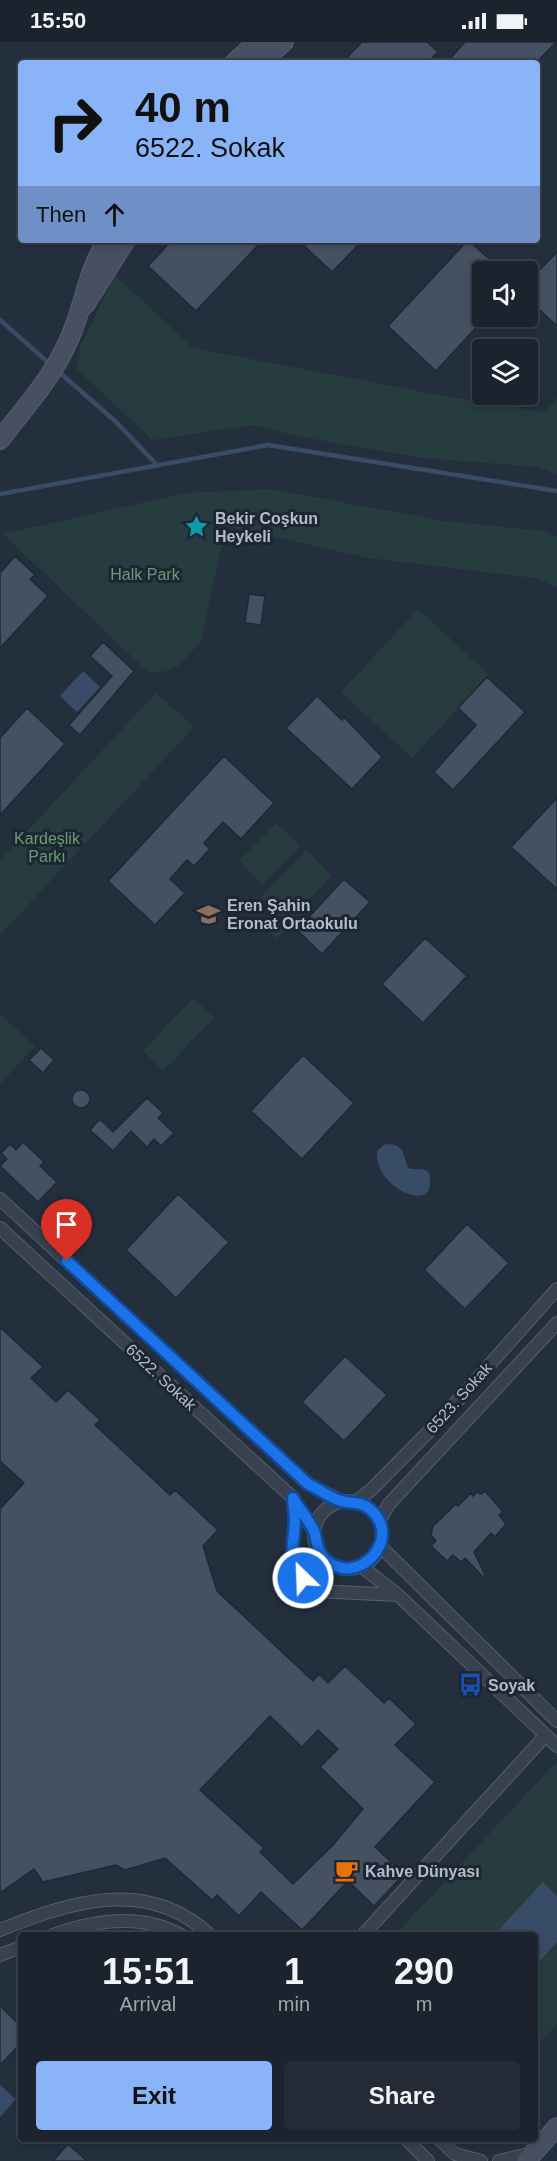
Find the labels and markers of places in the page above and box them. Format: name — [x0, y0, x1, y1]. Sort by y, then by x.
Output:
place label: Bekir Coşkun Heykeli — [215, 510, 318, 545]
place icon: Bekir Coşkun Heykeli — [184, 514, 210, 540]
place label: Eren Şahin Eronat Ortaokulu — [227, 897, 358, 932]
school or university icon: Eren Şahin Eronat Ortaokulu — [196, 901, 222, 927]
pin — [41, 1199, 92, 1261]
bus stop icon: Soyak — [457, 1672, 483, 1698]
place label: Soyak — [488, 1677, 535, 1694]
cafe icon: Kahve Dünyası — [334, 1858, 360, 1884]
place label: Kahve Dünyası — [365, 1863, 480, 1880]

